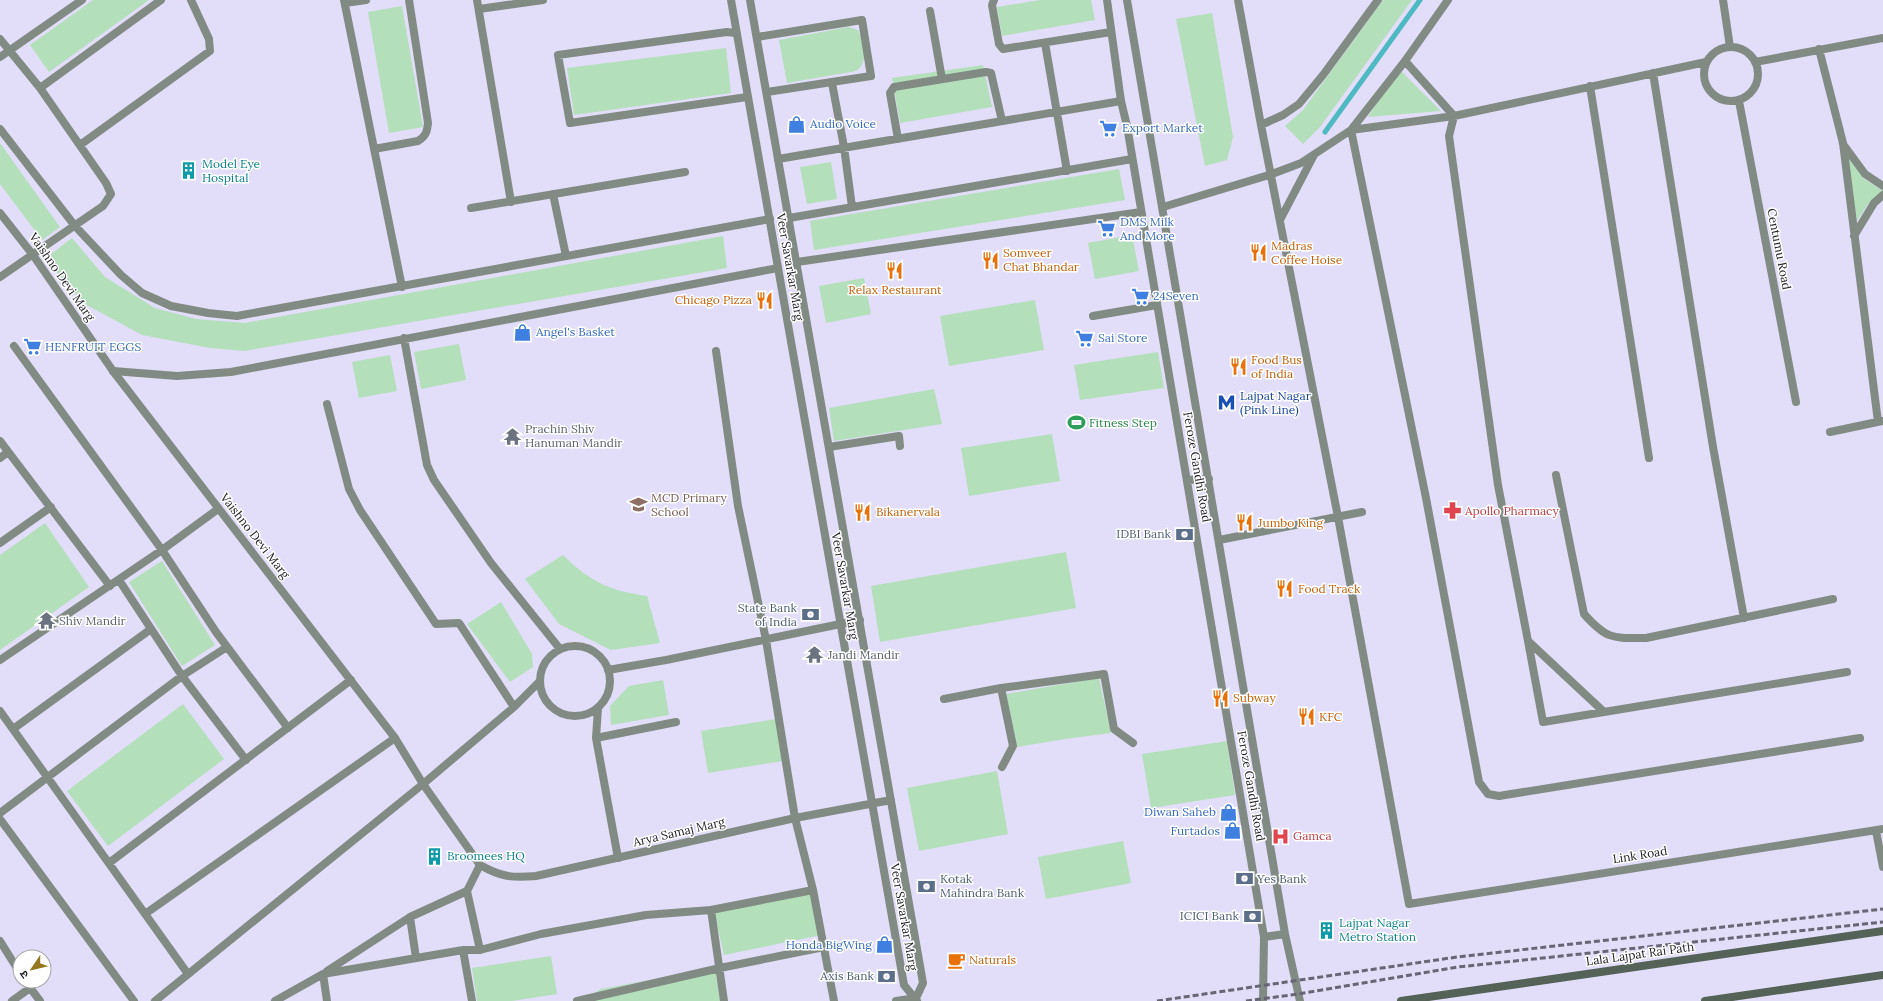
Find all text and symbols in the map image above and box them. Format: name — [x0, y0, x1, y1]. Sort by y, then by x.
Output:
shop icon: Audio Voice — [787, 114, 807, 134]
place label: Audio Voice — [809, 116, 876, 131]
supermarket icon: Export Market — [1099, 118, 1119, 138]
place label: Export Market — [1122, 120, 1203, 135]
place label: Model Eye Hospital — [202, 156, 261, 185]
building icon: Model Eye Hospital — [179, 161, 199, 181]
street label: Centumu Road — [1764, 207, 1795, 291]
street label: Veer Savarkar Marg — [773, 211, 807, 322]
place label: DMS Milk And More — [1119, 214, 1175, 243]
supermarket icon: DMS Milk And More — [1097, 219, 1117, 239]
street label: Vaishno Devi Marg — [26, 229, 99, 324]
place label: Madras Coffee Hoise — [1271, 238, 1343, 267]
restaurant icon: Madras Coffee Hoise — [1248, 243, 1268, 263]
place label: Somveer Chat Bhandar — [1003, 245, 1080, 274]
restaurant icon: Somveer Chat Bhandar — [980, 250, 1000, 270]
restaurant icon: Relax Restaurant — [885, 261, 905, 281]
place label: Relax Restaurant — [848, 282, 942, 297]
supermarket icon: 24Seven — [1130, 286, 1150, 306]
place label: 24Seven — [1153, 288, 1199, 303]
restaurant icon: Chicago Pizza — [755, 290, 775, 310]
place label: Chicago Pizza — [675, 292, 752, 307]
shop icon: Angel's Basket — [513, 322, 533, 342]
place label: Angel's Basket — [535, 324, 615, 339]
supermarket icon: Sai Store — [1075, 328, 1095, 348]
place label: Sai Store — [1098, 330, 1148, 345]
supermarket icon: HENFRUIT EGGS — [22, 337, 42, 357]
place label: HENFRUIT EGGS — [45, 339, 141, 354]
place label: Food Bus of India — [1251, 352, 1302, 381]
restaurant icon: Food Bus of India — [1228, 357, 1248, 377]
place label: Lajpat Nagar (Pink Line) — [1240, 388, 1312, 418]
metro station icon: Lajpat Nagar (Pink Line) — [1217, 393, 1237, 413]
street label: Feroze Gandhi Road — [1180, 410, 1215, 523]
sports icon: Fitness Step — [1066, 413, 1086, 433]
place label: Fitness Step — [1089, 415, 1157, 430]
place label: Prachin Shiv Hanuman Mandir — [525, 421, 623, 450]
temple icon: Prachin Shiv Hanuman Mandir — [502, 426, 522, 446]
street label: Vaishno Devi Marg — [217, 489, 294, 582]
place label: MCD Primary School — [651, 490, 728, 519]
school or university icon: MCD Primary School — [628, 495, 648, 515]
pharmacy icon: Apollo Pharmacy — [1442, 501, 1462, 521]
restaurant icon: Bikanervala — [853, 502, 873, 522]
place label: Apollo Pharmacy — [1464, 503, 1559, 518]
place label: Bikanervala — [876, 504, 940, 519]
restaurant icon: Jumbo King — [1235, 513, 1255, 533]
place label: Jumbo King — [1257, 515, 1323, 530]
bank icon: IDBI Bank — [1174, 524, 1194, 544]
place label: IDBI Bank — [1116, 526, 1172, 541]
street label: Veer Savarkar Marg — [828, 530, 862, 641]
restaurant icon: Food Track — [1275, 579, 1295, 599]
place label: Food Track — [1298, 581, 1361, 596]
place label: State Bank of India — [738, 600, 798, 629]
bank icon: State Bank of India — [800, 605, 820, 625]
temple icon: Shiv Mandir — [36, 611, 56, 631]
place label: Shiv Mandir — [59, 613, 127, 628]
temple icon: Jandi Mandir — [805, 645, 825, 665]
place label: Jandi Mandir — [827, 647, 901, 662]
restaurant icon: Subway — [1210, 688, 1230, 708]
place label: Subway — [1233, 690, 1276, 705]
restaurant icon: KFC — [1296, 707, 1316, 727]
place label: KFC — [1319, 709, 1343, 724]
street label: Feroze Gandhi Road — [1234, 729, 1269, 842]
shop icon: Diwan Saheb — [1219, 802, 1239, 822]
place label: Diwan Saheb — [1144, 804, 1216, 819]
street label: Arya Samaj Marg — [631, 814, 727, 850]
shop icon: Furtados — [1223, 821, 1243, 841]
place label: Furtados — [1171, 823, 1220, 838]
hospital icon: Gamca — [1270, 826, 1290, 846]
place label: Gamca — [1293, 828, 1332, 843]
street label: Link Road — [1612, 843, 1668, 866]
building icon: Broomees HQ — [424, 846, 444, 866]
place label: Broomees HQ — [447, 848, 525, 863]
street label: Veer Savarkar Marg — [887, 861, 921, 972]
bank icon: Yes Bank — [1234, 869, 1254, 889]
place label: Kotak Mahindra Bank — [940, 871, 1025, 900]
place label: Yes Bank — [1256, 871, 1307, 886]
bank icon: Kotak Mahindra Bank — [917, 876, 937, 896]
bank icon: ICICI Bank — [1242, 906, 1262, 926]
place label: ICICI Bank — [1180, 908, 1240, 923]
place label: Lajpat Nagar Metro Station — [1339, 915, 1416, 944]
building icon: Lajpat Nagar Metro Station — [1316, 920, 1336, 940]
shop icon: Honda BigWing — [875, 935, 895, 955]
place label: Honda BigWing — [786, 937, 872, 952]
street label: Lala Lajpat Rai Path — [1585, 938, 1695, 969]
north arrow — [12, 949, 52, 989]
cafe icon: Naturals — [946, 950, 966, 970]
place label: Naturals — [969, 952, 1017, 967]
bank icon: Axis Bank — [877, 966, 897, 986]
text: उ — [16, 968, 31, 981]
place label: Axis Bank — [819, 968, 875, 983]

